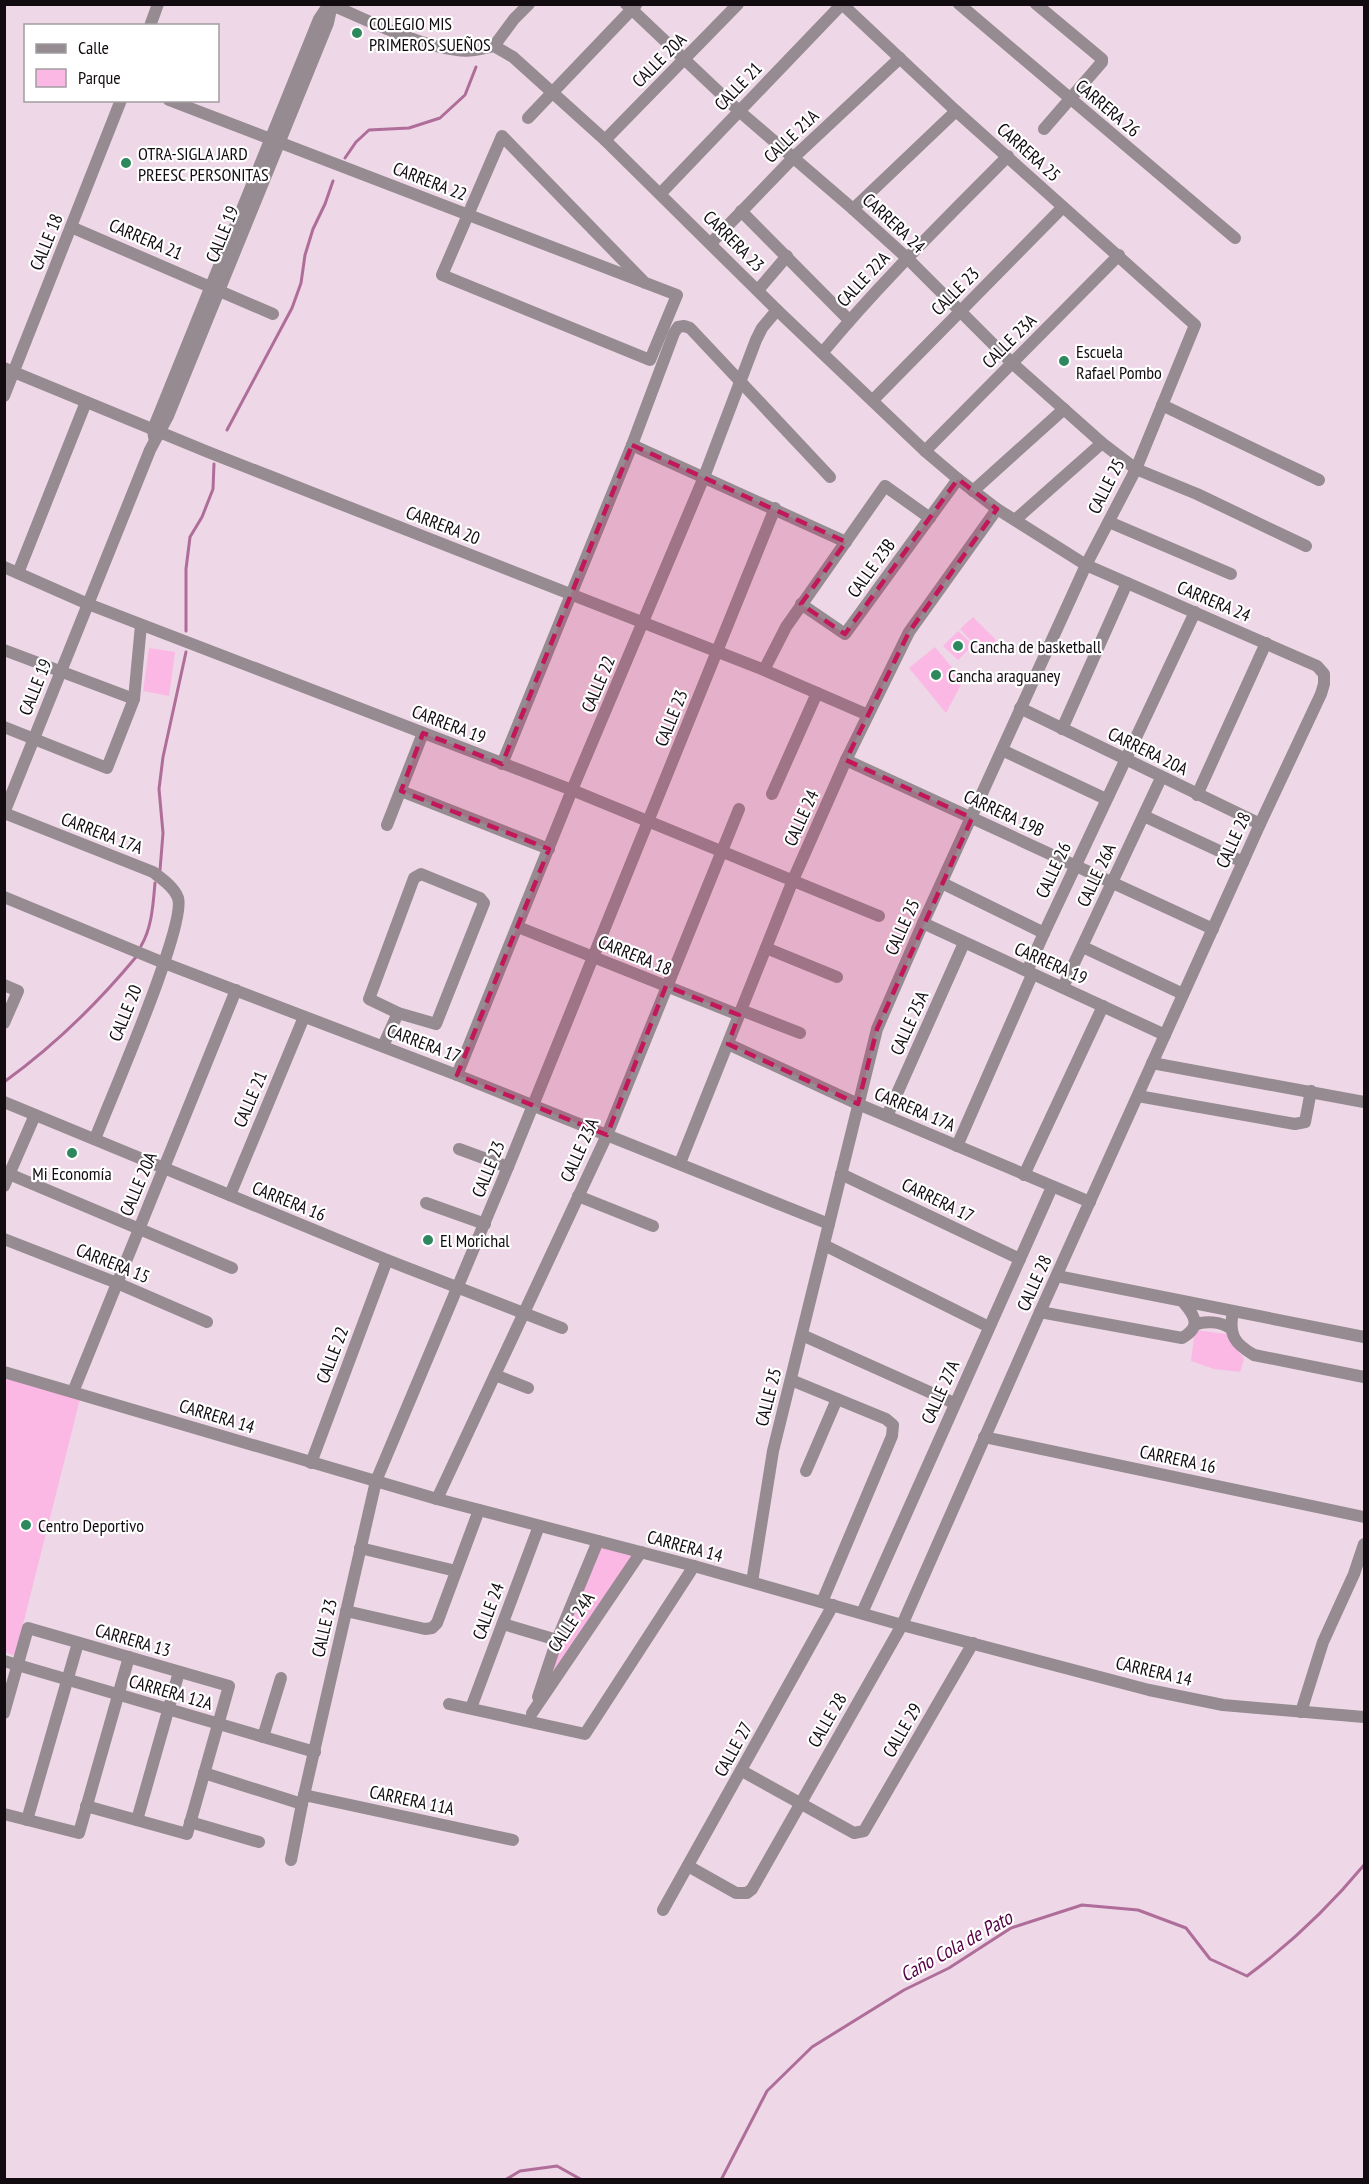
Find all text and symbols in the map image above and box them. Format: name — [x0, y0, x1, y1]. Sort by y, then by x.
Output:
place label: COLEGIO MIS PRIMEROS SUEÑOS — [369, 12, 491, 56]
legend — [24, 24, 219, 102]
marker: COLEGIO MIS PRIMEROS SUEÑOS — [350, 26, 364, 40]
street label: CALLE 20A — [627, 28, 691, 92]
text: Calle — [78, 36, 109, 59]
street label: CALLE 21 — [709, 57, 767, 115]
text: Parque — [78, 66, 121, 89]
street label: CARRERA 26 — [1071, 74, 1145, 142]
street label: CALLE 21A — [759, 104, 824, 168]
street label: CARRERA 25 — [993, 118, 1065, 186]
place label: OTRA-SIGLA JARD PREESC PERSONITAS — [138, 142, 269, 186]
marker: OTRA-SIGLA JARD PREESC PERSONITAS — [119, 156, 133, 170]
street label: CARRERA 22 — [390, 156, 470, 206]
street label: CARRERA 24 — [858, 188, 930, 258]
street label: CALLE 19 — [200, 202, 244, 266]
street label: CARRERA 23 — [698, 205, 770, 277]
street label: CALLE 18 — [24, 210, 68, 274]
street label: CARRERA 21 — [106, 213, 186, 265]
street label: CALLE 22A — [832, 246, 895, 312]
street label: CALLE 23 — [926, 262, 984, 320]
street label: CALLE 23A — [977, 309, 1041, 373]
place label: Escuela Rafael Pombo — [1076, 340, 1162, 384]
marker: Escuela Rafael Pombo — [1057, 354, 1071, 368]
street label: CALLE 25 — [1082, 454, 1130, 518]
street label: CARRERA 20 — [403, 500, 483, 550]
street label: CALLE 23B — [842, 534, 900, 602]
street label: CARRERA 24 — [1174, 575, 1254, 627]
place label: Cancha de basketball — [970, 635, 1102, 658]
marker: Cancha de basketball — [951, 639, 965, 653]
street label: CALLE 22 — [576, 652, 620, 716]
street label: CALLE 19 — [13, 655, 57, 719]
place label: Cancha araguaney — [948, 664, 1061, 687]
marker: Cancha araguaney — [929, 668, 943, 682]
street label: CALLE 23 — [649, 686, 693, 750]
street label: CARRERA 19 — [409, 699, 489, 749]
street label: CARRERA 20A — [1104, 722, 1192, 780]
street label: CARRERA 19B — [960, 784, 1048, 842]
street label: CALLE 24 — [778, 786, 824, 850]
street label: CARRERA 17A — [58, 807, 147, 859]
street label: CALLE 28 — [1210, 808, 1256, 872]
street label: CALLE 26 — [1030, 838, 1076, 902]
street label: CALLE 26A — [1071, 839, 1121, 910]
street label: CALLE 25 — [879, 895, 925, 959]
street label: CARRERA 18 — [595, 930, 675, 980]
street label: CARRERA 19 — [1011, 937, 1091, 989]
street label: CALLE 20 — [103, 981, 147, 1045]
street label: CALLE 25A — [885, 987, 933, 1059]
street label: CARRERA 17 — [384, 1018, 464, 1068]
street label: CALLE 21 — [228, 1067, 272, 1131]
street label: CARRERA 17A — [871, 1082, 959, 1137]
street label: CALLE 23A — [555, 1114, 603, 1186]
street label: CALLE 23 — [466, 1137, 510, 1201]
marker: Mi Economía — [65, 1146, 79, 1160]
street label: CALLE 20A — [114, 1148, 162, 1220]
place label: Mi Economía — [32, 1162, 112, 1185]
street label: CARRERA 17 — [898, 1173, 978, 1227]
street label: CARRERA 16 — [249, 1176, 329, 1226]
place label: El Morichal — [440, 1229, 510, 1252]
marker: El Morichal — [421, 1233, 435, 1247]
street label: CARRERA 15 — [73, 1238, 153, 1288]
street label: CALLE 28 — [1011, 1251, 1057, 1315]
street label: CALLE 22 — [311, 1323, 353, 1387]
street label: CALLE 27A — [916, 1356, 964, 1427]
street label: CALLE 25 — [750, 1366, 786, 1428]
street label: CARRERA 14 — [177, 1394, 257, 1438]
street label: CARRERA 16 — [1138, 1440, 1218, 1478]
place label: Centro Deportivo — [38, 1514, 144, 1537]
marker: Centro Deportivo — [19, 1518, 33, 1532]
street label: CARRERA 14 — [645, 1525, 725, 1567]
street label: CALLE 24 — [467, 1579, 509, 1643]
street label: CALLE 24A — [543, 1587, 600, 1656]
street label: CALLE 23 — [306, 1597, 342, 1659]
street label: CARRERA 13 — [93, 1618, 173, 1662]
street label: CARRERA 14 — [1114, 1651, 1194, 1691]
street label: CARRERA 12A — [126, 1669, 216, 1715]
street label: CALLE 28 — [802, 1689, 852, 1751]
street label: CALLE 29 — [877, 1699, 927, 1761]
street label: CALLE 27 — [709, 1718, 757, 1780]
street label: CARRERA 11A — [368, 1780, 457, 1820]
water label: Caño Cola de Pato — [895, 1904, 1018, 1988]

